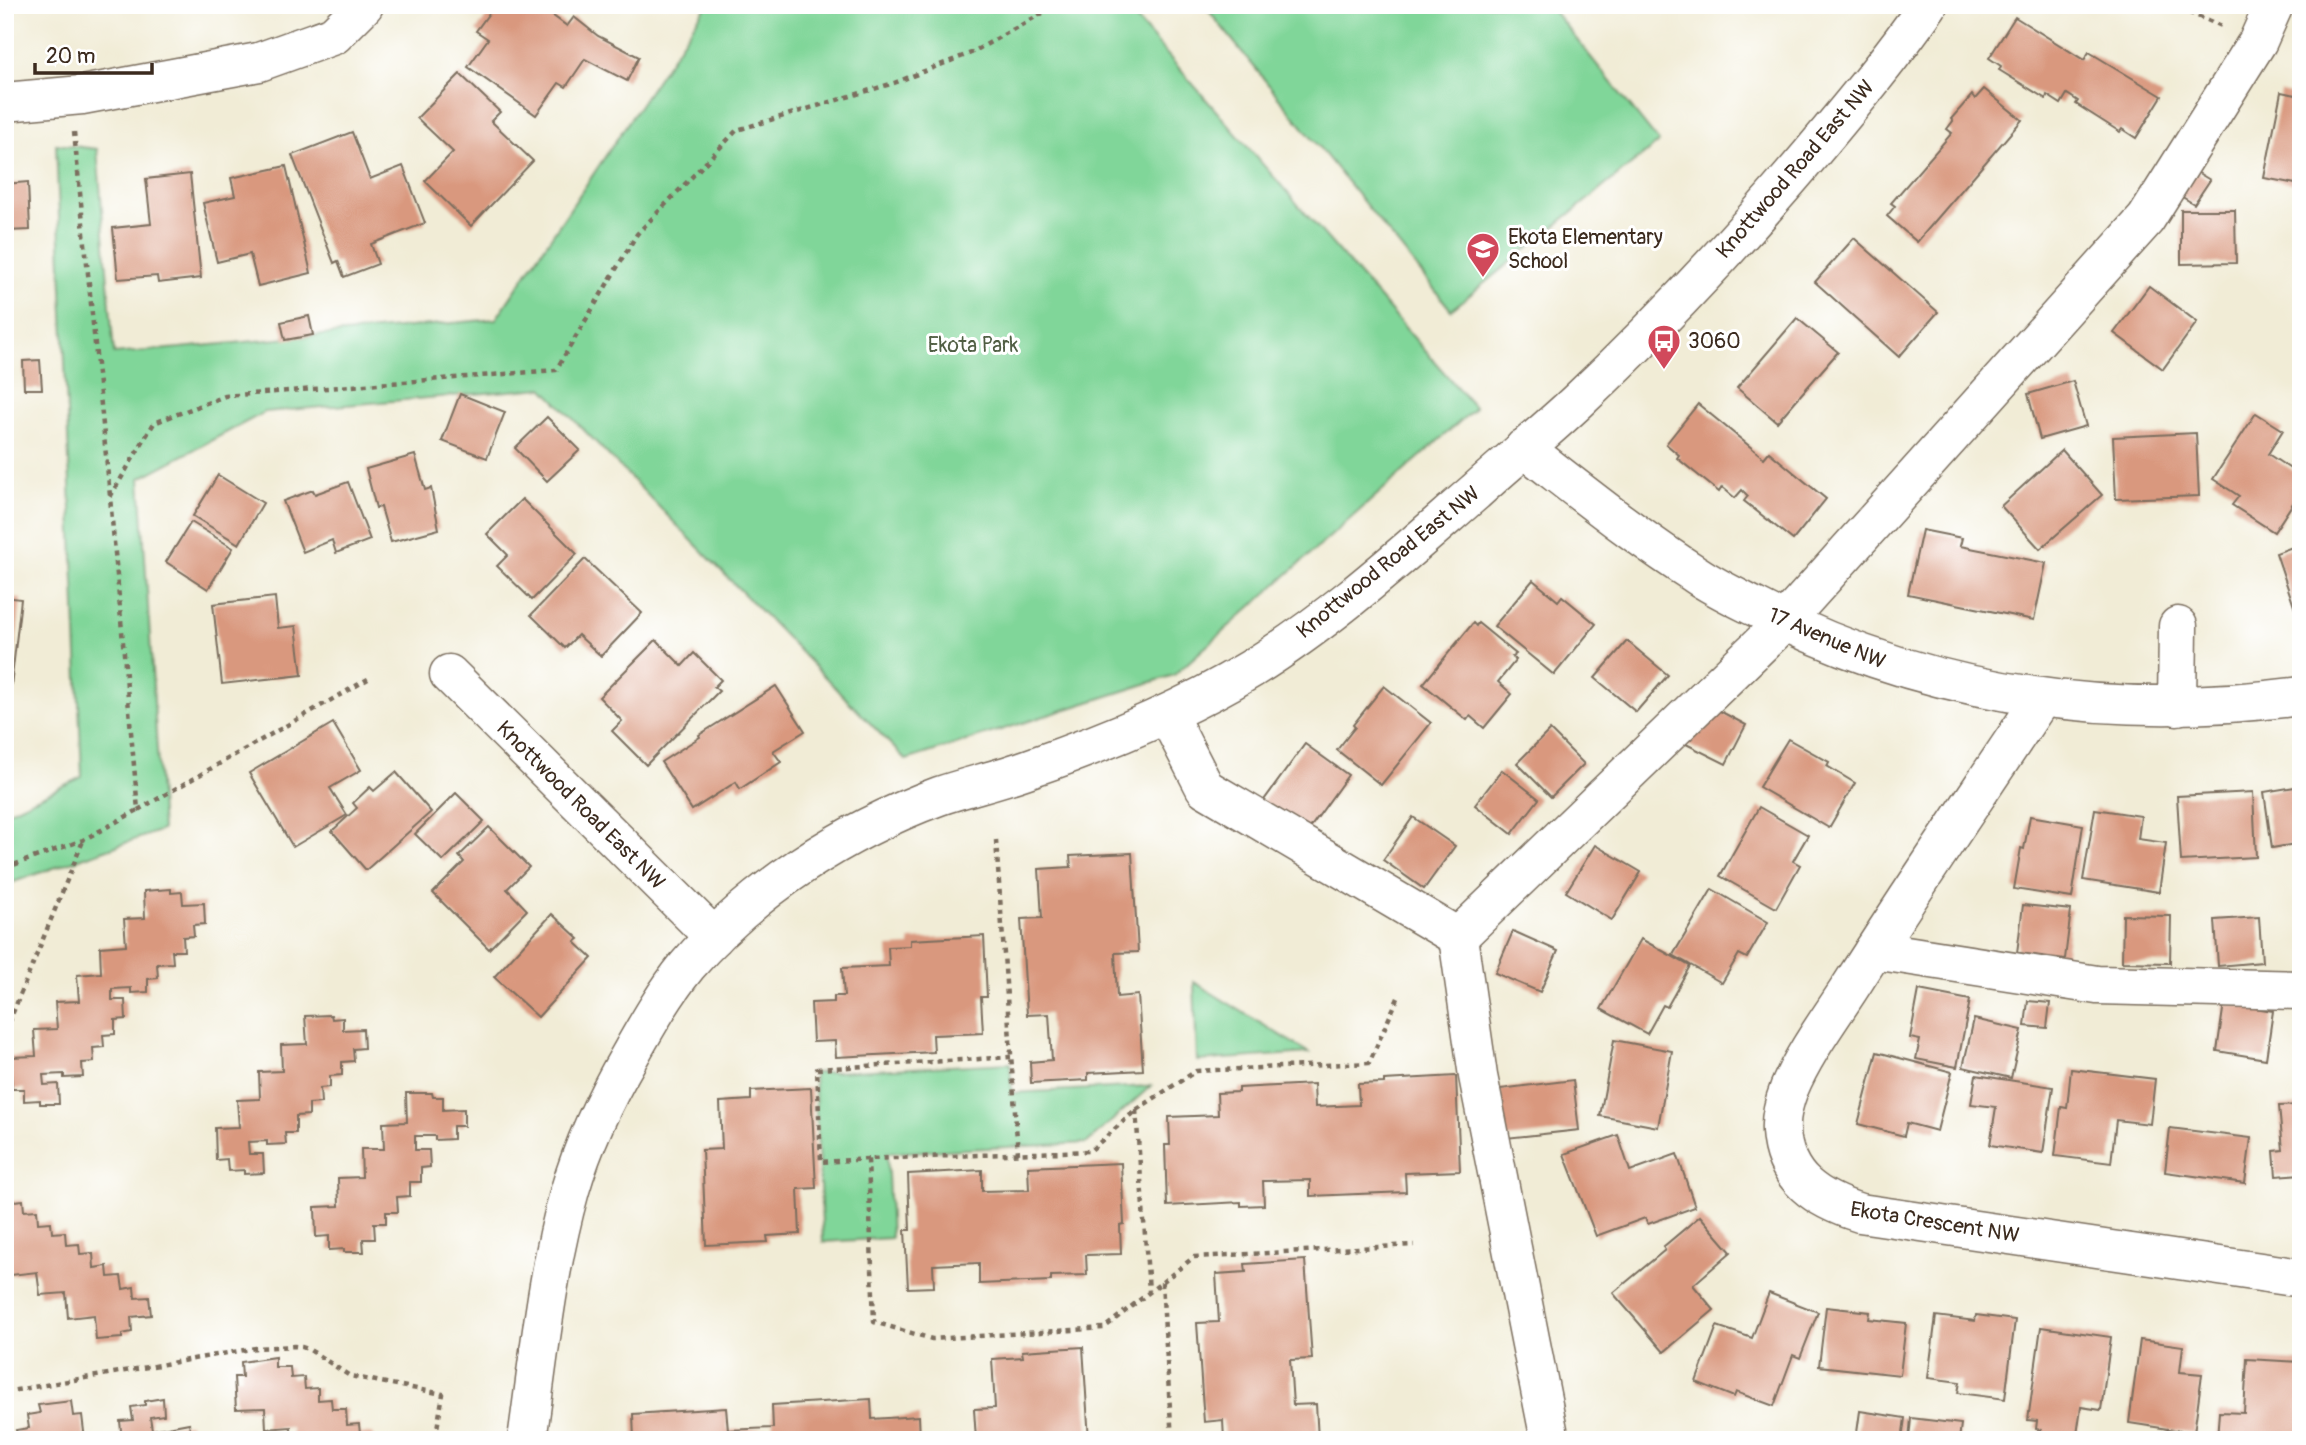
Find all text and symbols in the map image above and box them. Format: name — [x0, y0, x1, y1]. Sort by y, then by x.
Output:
scale bar — [35, 32, 152, 76]
text: 20 m — [46, 43, 95, 70]
street label: Knottwood Road East NW — [1710, 74, 1880, 264]
place label: Ekota Elementary School — [1508, 224, 1663, 275]
school or university icon: Ekota Elementary School — [1464, 230, 1502, 279]
bus stop icon: 3060 — [1645, 322, 1683, 371]
place label: 3060 — [1688, 328, 1741, 355]
park label: Ekota Park — [928, 332, 1018, 359]
street label: Knottwood Road East NW — [1291, 480, 1485, 645]
street label: 17 Avenue NW — [1764, 602, 1890, 675]
street label: Knottwood Road East NW — [490, 715, 671, 896]
street label: Ekota Crescent NW — [1848, 1196, 2021, 1249]

